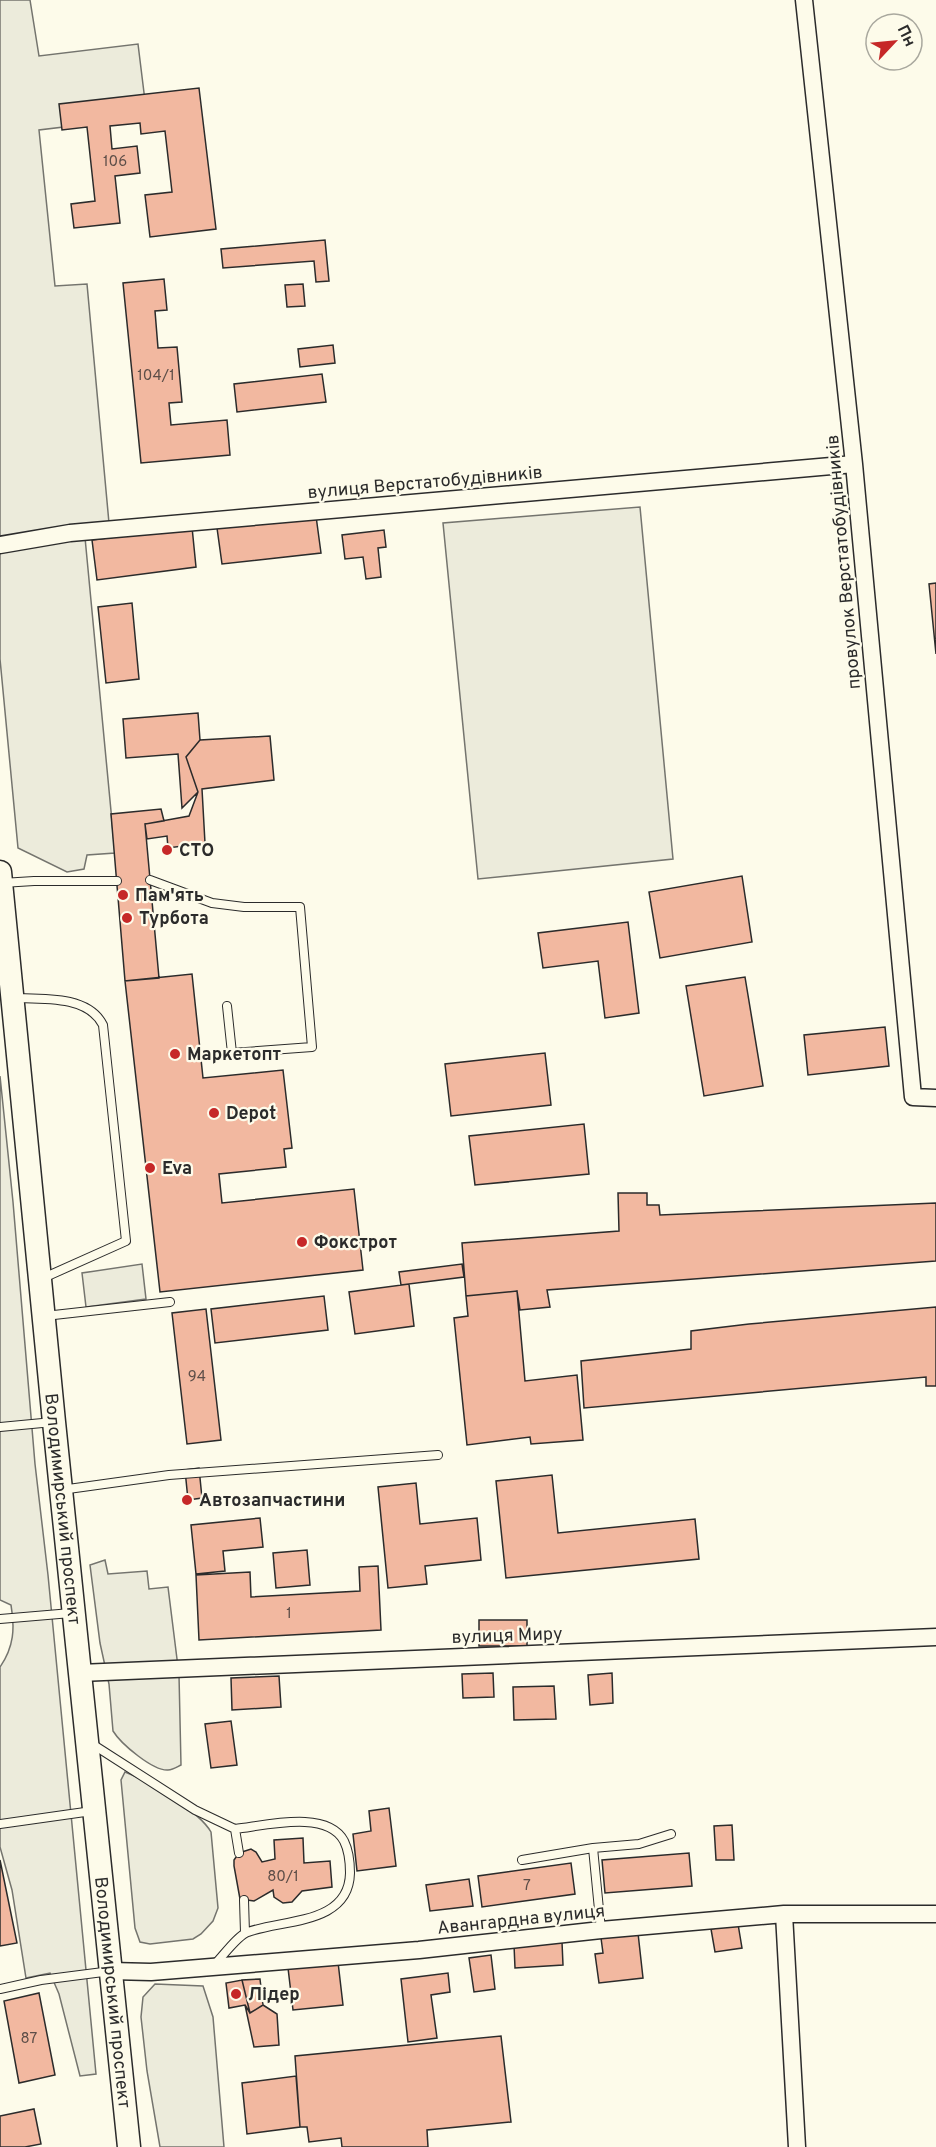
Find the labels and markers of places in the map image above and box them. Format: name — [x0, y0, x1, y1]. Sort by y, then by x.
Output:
place label: СТО — [179, 840, 214, 863]
marker: СТО — [160, 843, 174, 857]
place label: Пам'ять — [135, 885, 204, 908]
marker: Пам'ять — [116, 888, 130, 902]
place label: Турбота — [139, 908, 209, 931]
marker: Турбота — [120, 911, 134, 925]
place label: Маркетопт — [187, 1044, 282, 1067]
marker: Маркетопт — [168, 1047, 182, 1061]
place label: Depot — [226, 1103, 276, 1126]
marker: Depot — [207, 1106, 221, 1120]
place label: Eva — [162, 1158, 192, 1181]
marker: Eva — [143, 1161, 157, 1175]
place label: Фокстрот — [314, 1232, 397, 1255]
marker: Фокстрот — [295, 1235, 309, 1249]
place label: Автозапчастини — [199, 1490, 345, 1513]
marker: Автозапчастини — [180, 1493, 194, 1507]
place label: Лідер — [248, 1984, 300, 2007]
marker: Лідер — [229, 1987, 243, 2001]

